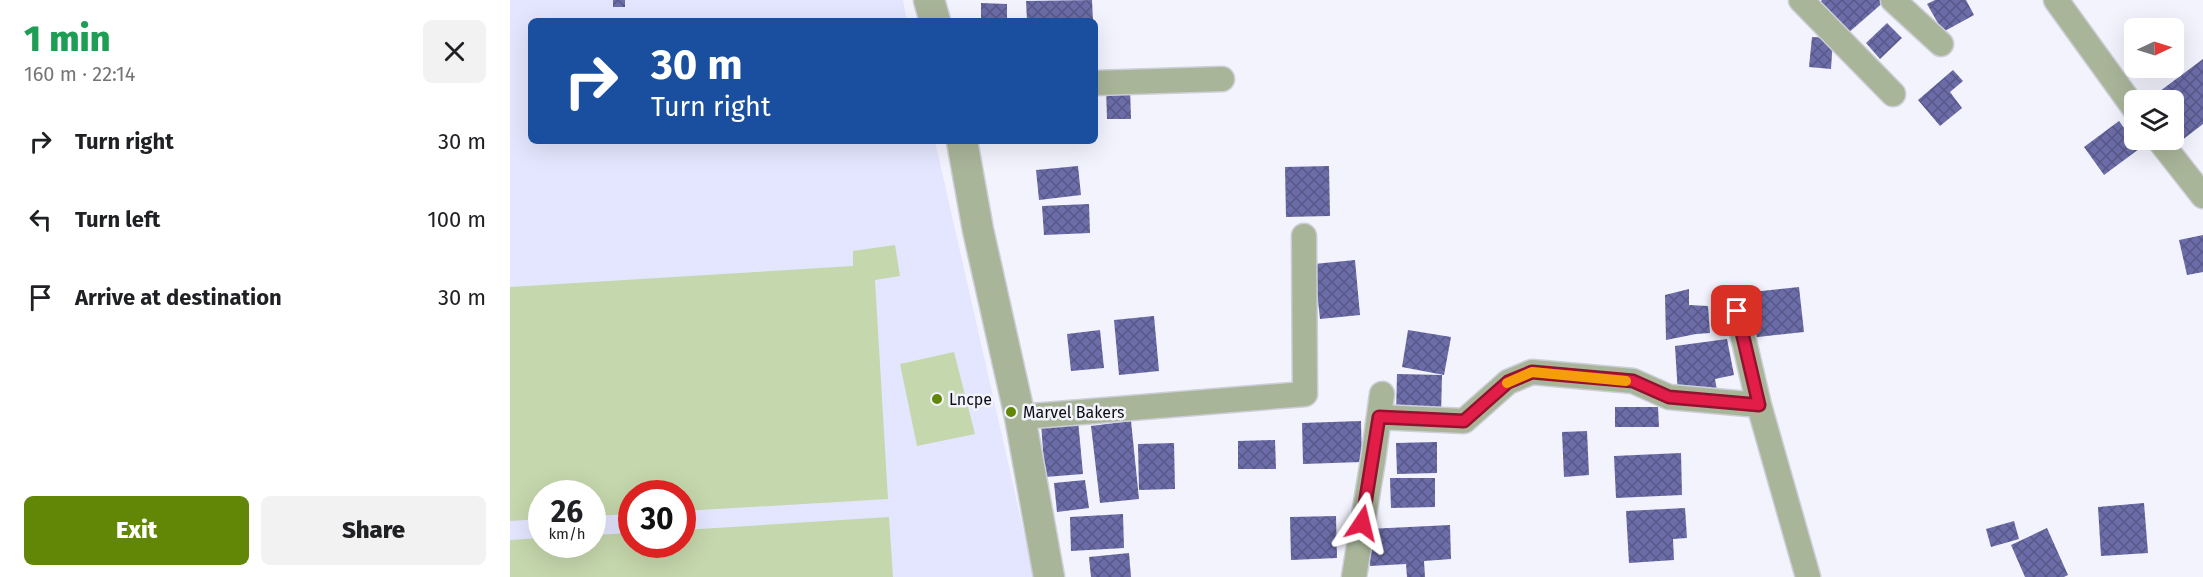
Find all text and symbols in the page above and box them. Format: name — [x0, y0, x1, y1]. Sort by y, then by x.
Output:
text: 1 min — [24, 17, 110, 61]
north arrow — [2124, 18, 2184, 78]
map controls — [2124, 18, 2184, 150]
button: close — [423, 20, 486, 83]
text: 30 m — [651, 40, 743, 90]
icon: right — [552, 42, 630, 120]
text: 160 m · 22:14 — [24, 62, 135, 86]
button: layers — [2124, 90, 2184, 150]
text: Turn right — [651, 91, 771, 123]
icon: right — [24, 125, 57, 158]
text: Turn right — [75, 128, 174, 155]
text: 30 m — [438, 128, 486, 155]
icon: left — [24, 203, 57, 236]
text: Turn left — [75, 206, 160, 233]
text: 100 m — [427, 206, 486, 233]
icon: arrive — [24, 281, 57, 314]
text: Arrive at destination — [75, 284, 282, 311]
text: 30 m — [438, 284, 486, 311]
pin — [1711, 285, 1762, 336]
icon: arrive — [1720, 294, 1753, 327]
place label: Lncpe — [949, 390, 992, 409]
marker: Lncpe — [930, 392, 944, 406]
place label: Marvel Bakers — [1023, 403, 1124, 422]
marker: Marvel Bakers — [1004, 405, 1018, 419]
speed limit sign: 30 — [618, 480, 696, 558]
position arrow — [1330, 491, 1394, 555]
text: 26 — [551, 494, 583, 530]
button: Exit — [24, 496, 249, 565]
button: Share — [261, 496, 486, 565]
text: km/h — [548, 525, 586, 543]

